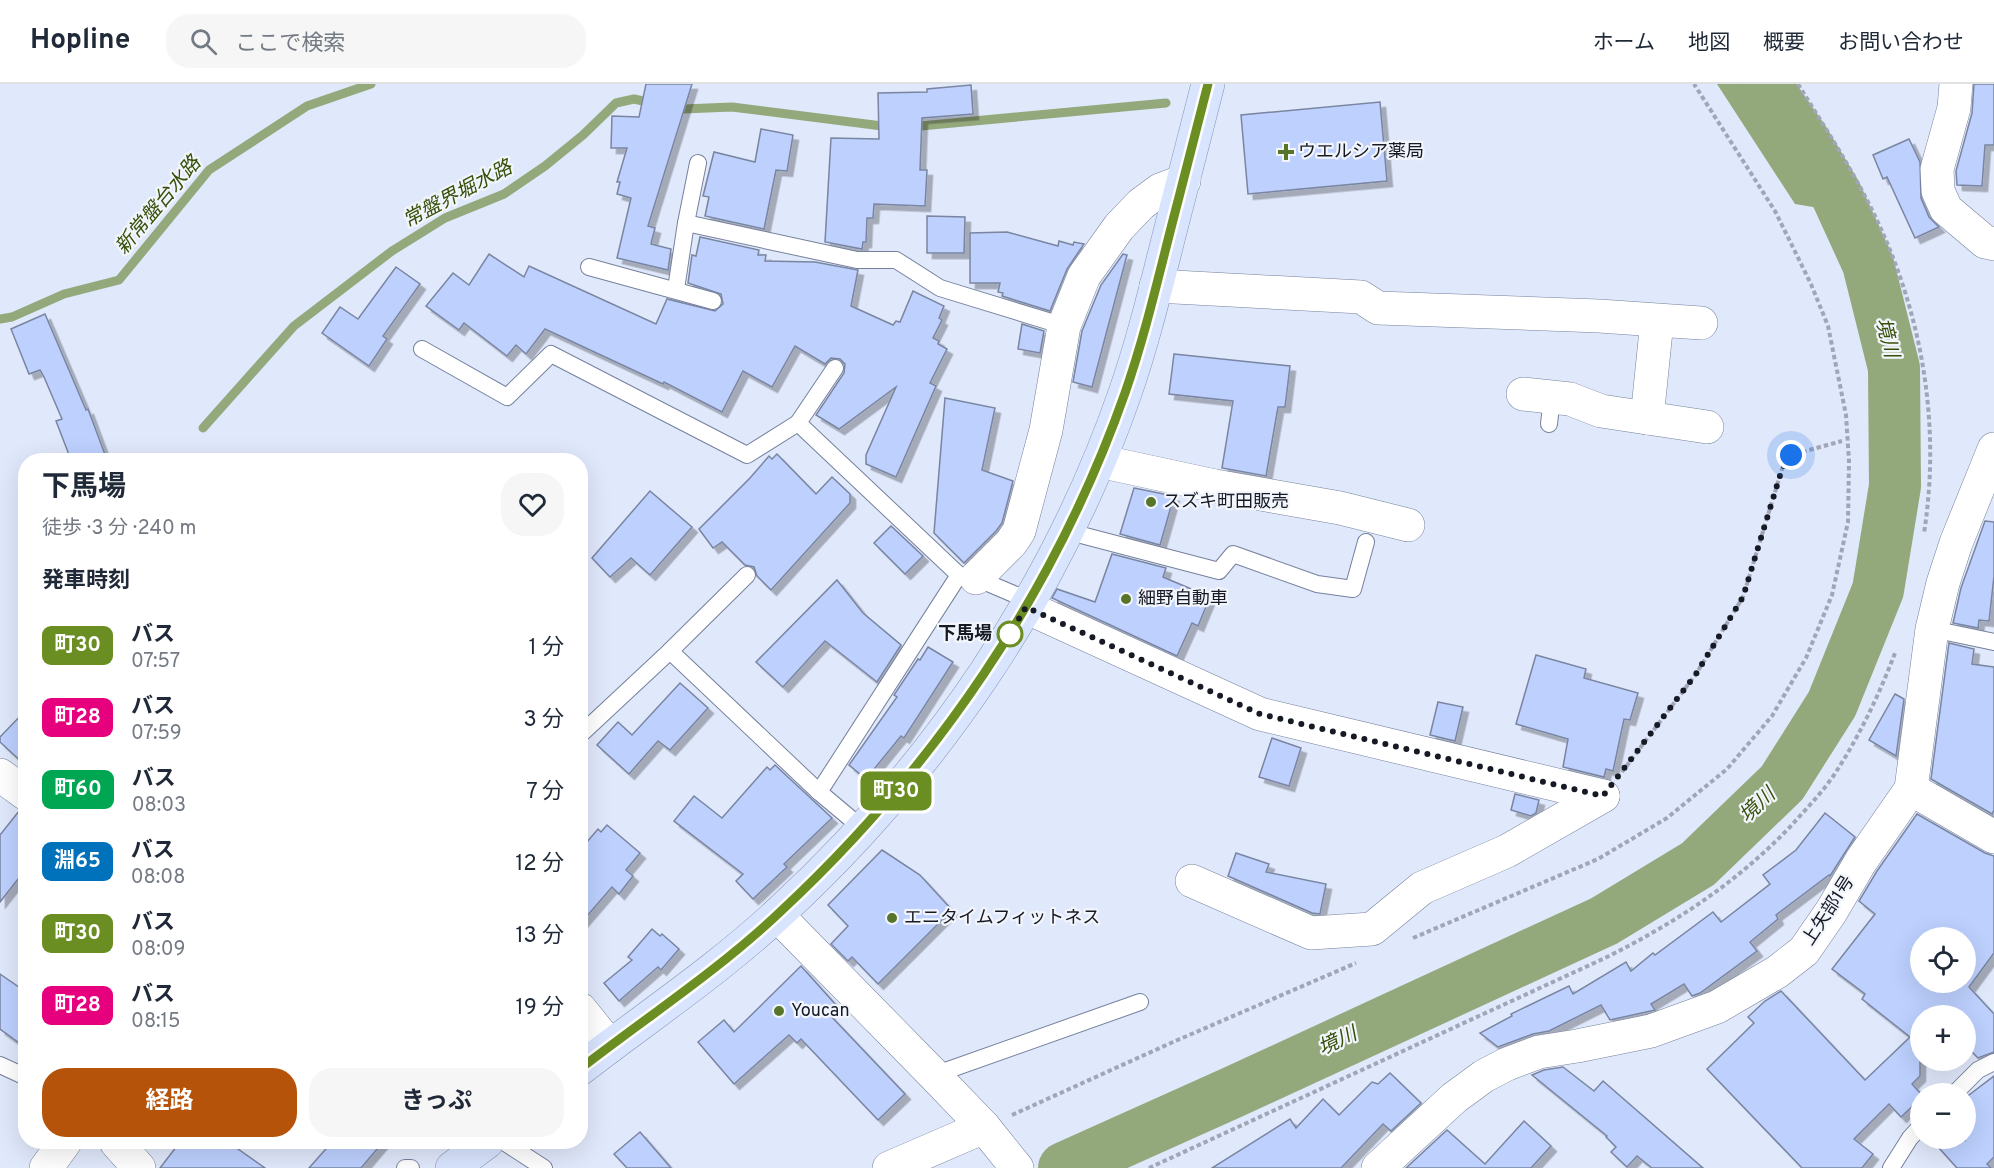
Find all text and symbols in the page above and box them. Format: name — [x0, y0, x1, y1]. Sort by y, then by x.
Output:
search box — [166, 14, 586, 68]
text: Hopline — [30, 23, 130, 59]
icon: search — [187, 25, 220, 58]
text: ホーム — [1593, 30, 1655, 57]
text: 地図 — [1688, 30, 1730, 57]
text: 概要 — [1763, 30, 1805, 57]
text: お問い合わせ — [1838, 30, 1964, 57]
text: ここで検索 — [235, 31, 345, 58]
place label: ウエルシア薬局 — [1298, 141, 1424, 164]
marker: ウエルシア薬局 — [1279, 145, 1293, 159]
water label: 新常盤台水路 — [110, 150, 209, 260]
water label: 常盤界堀水路 — [399, 154, 519, 235]
water label: 境川 — [1869, 315, 1904, 362]
your location — [1776, 440, 1806, 470]
text: 下馬場 — [42, 470, 126, 506]
button: heart — [501, 473, 564, 536]
place label: スズキ町田販売 — [1163, 491, 1289, 514]
marker: スズキ町田販売 — [1144, 495, 1158, 509]
text: 徒歩 · 3 分 · 240 m — [42, 516, 196, 542]
text: 発車時刻 — [42, 568, 130, 595]
place label: 細野自動車 — [1138, 588, 1228, 611]
marker: 細野自動車 — [1119, 592, 1133, 606]
marker: 下馬場 — [997, 621, 1023, 647]
text: バス — [131, 622, 175, 649]
place label: 下馬場 — [938, 623, 992, 646]
text: 町30 — [54, 632, 101, 659]
text: 1 分 — [529, 635, 564, 662]
text: 07:57 — [131, 649, 180, 675]
text: バス — [131, 694, 175, 721]
text: 町28 — [54, 704, 101, 731]
text: 3 分 — [524, 707, 564, 734]
text: 07:59 — [131, 721, 182, 747]
text: バス — [132, 766, 176, 793]
line badge: 町30 — [862, 772, 930, 810]
text: 町60 — [54, 776, 102, 803]
text: 町30 — [872, 778, 920, 805]
text: 7 分 — [526, 779, 564, 806]
water label: 境川 — [1735, 781, 1783, 829]
text: 08:03 — [132, 793, 186, 819]
text: バス — [131, 838, 175, 865]
text: 淵65 — [54, 848, 101, 875]
text: 12 分 — [515, 851, 564, 878]
text: 08:08 — [131, 865, 185, 891]
street label: 上矢部1号 — [1798, 872, 1860, 950]
place label: エニタイムフィットネス — [904, 907, 1100, 930]
text: バス — [131, 910, 175, 937]
marker: エニタイムフィットネス — [885, 911, 899, 925]
text: 町30 — [54, 920, 101, 947]
text: 13 分 — [515, 923, 564, 950]
map controls — [1910, 927, 1976, 1149]
button: locate — [1910, 927, 1976, 993]
text: 08:09 — [131, 937, 185, 963]
text: バス — [131, 982, 175, 1009]
text: 町28 — [54, 992, 101, 1019]
text: 19 分 — [515, 995, 564, 1022]
place label: Youcan — [791, 1000, 850, 1023]
marker: Youcan — [772, 1004, 786, 1018]
button: + — [1910, 1005, 1976, 1071]
text: 08:15 — [131, 1009, 181, 1035]
water label: 境川 — [1314, 1021, 1363, 1062]
button: 経路 — [42, 1068, 297, 1137]
button: きっぷ — [309, 1068, 564, 1137]
button: − — [1910, 1083, 1976, 1149]

